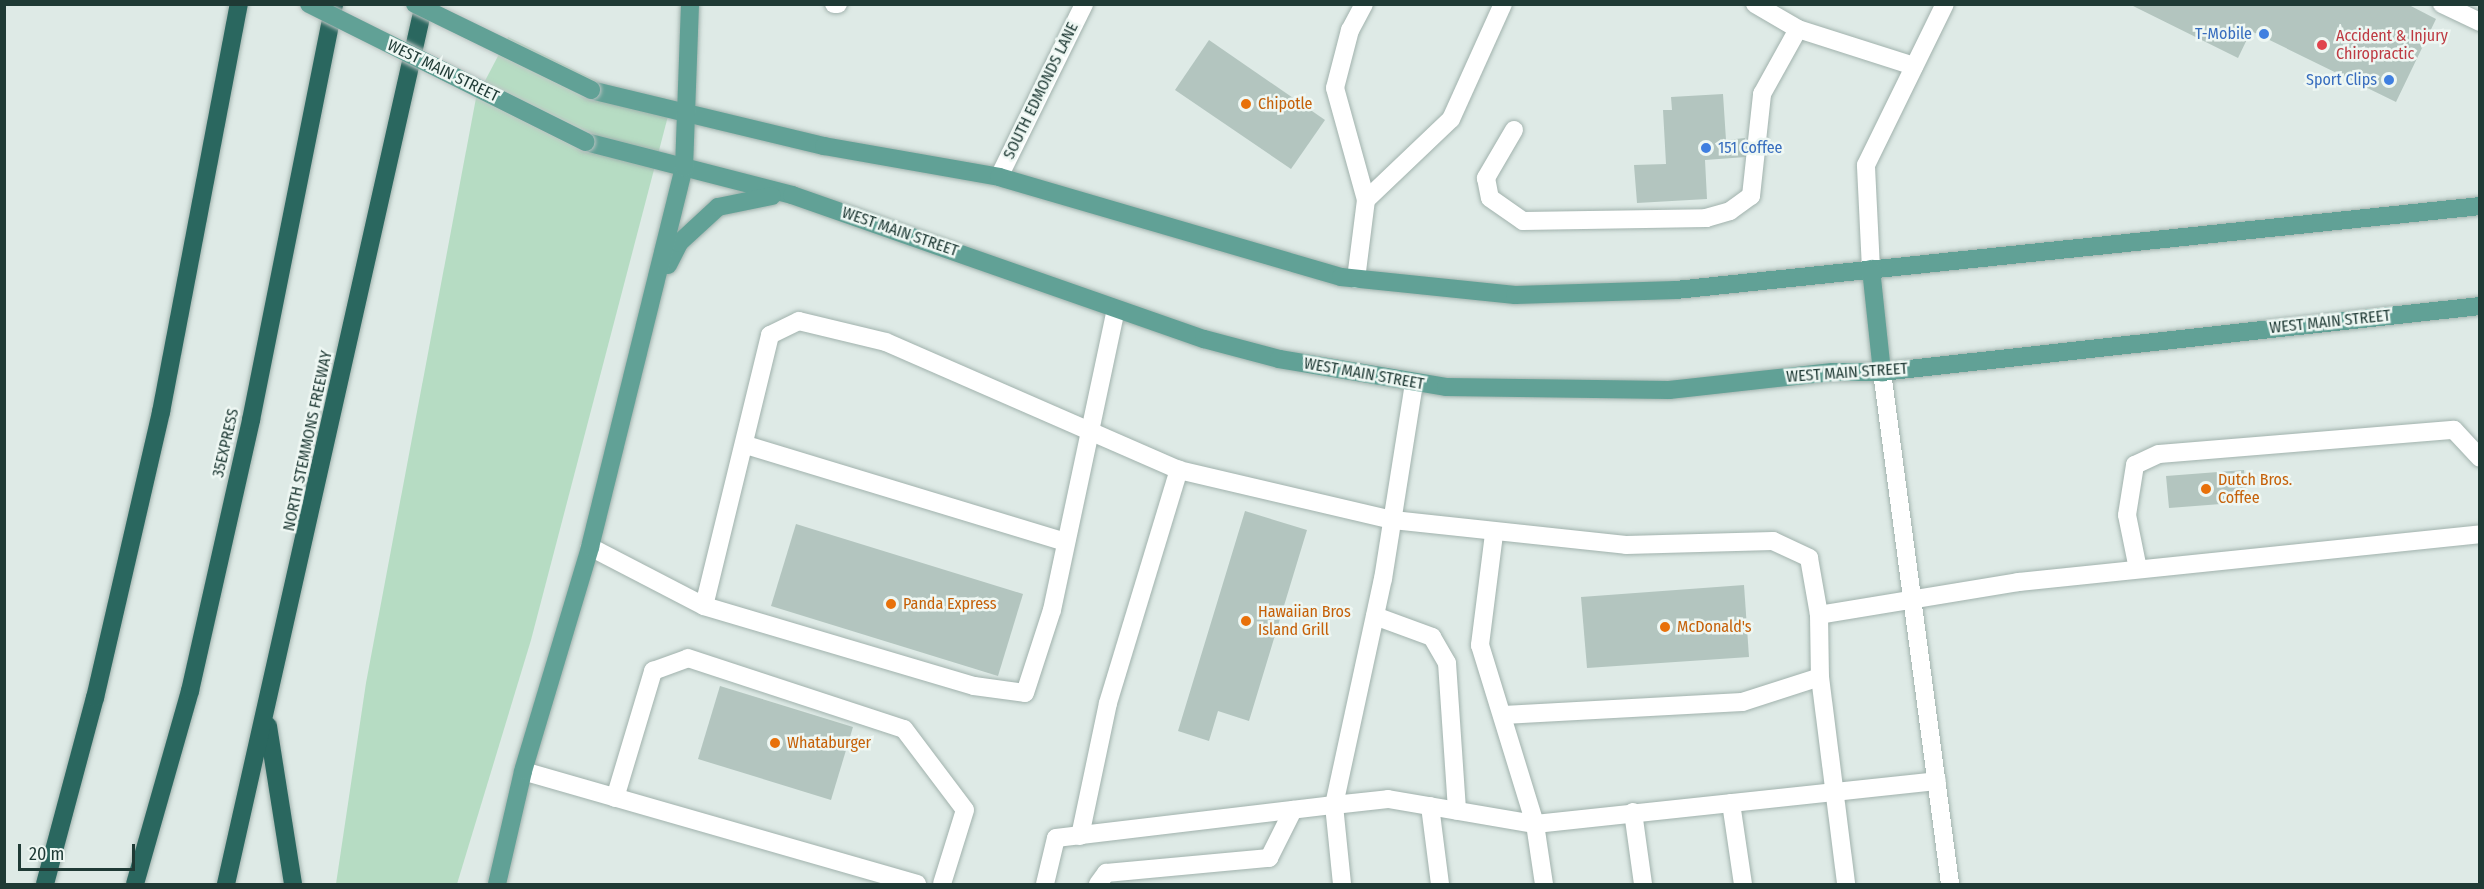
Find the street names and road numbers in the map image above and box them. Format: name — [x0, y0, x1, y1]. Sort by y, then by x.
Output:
street label: SOUTH EDMONDS LANE — [1000, 20, 1082, 162]
street label: WEST MAIN STREET — [384, 36, 502, 106]
street label: WEST MAIN STREET — [839, 203, 961, 261]
street label: WEST MAIN STREET — [2268, 306, 2392, 338]
street label: NORTH STEMMONS FREEWAY — [279, 349, 337, 533]
street label: WEST MAIN STREET — [1302, 354, 1426, 394]
street label: WEST MAIN STREET — [1786, 359, 1908, 387]
street label: 35EXPRESS — [209, 407, 243, 479]

